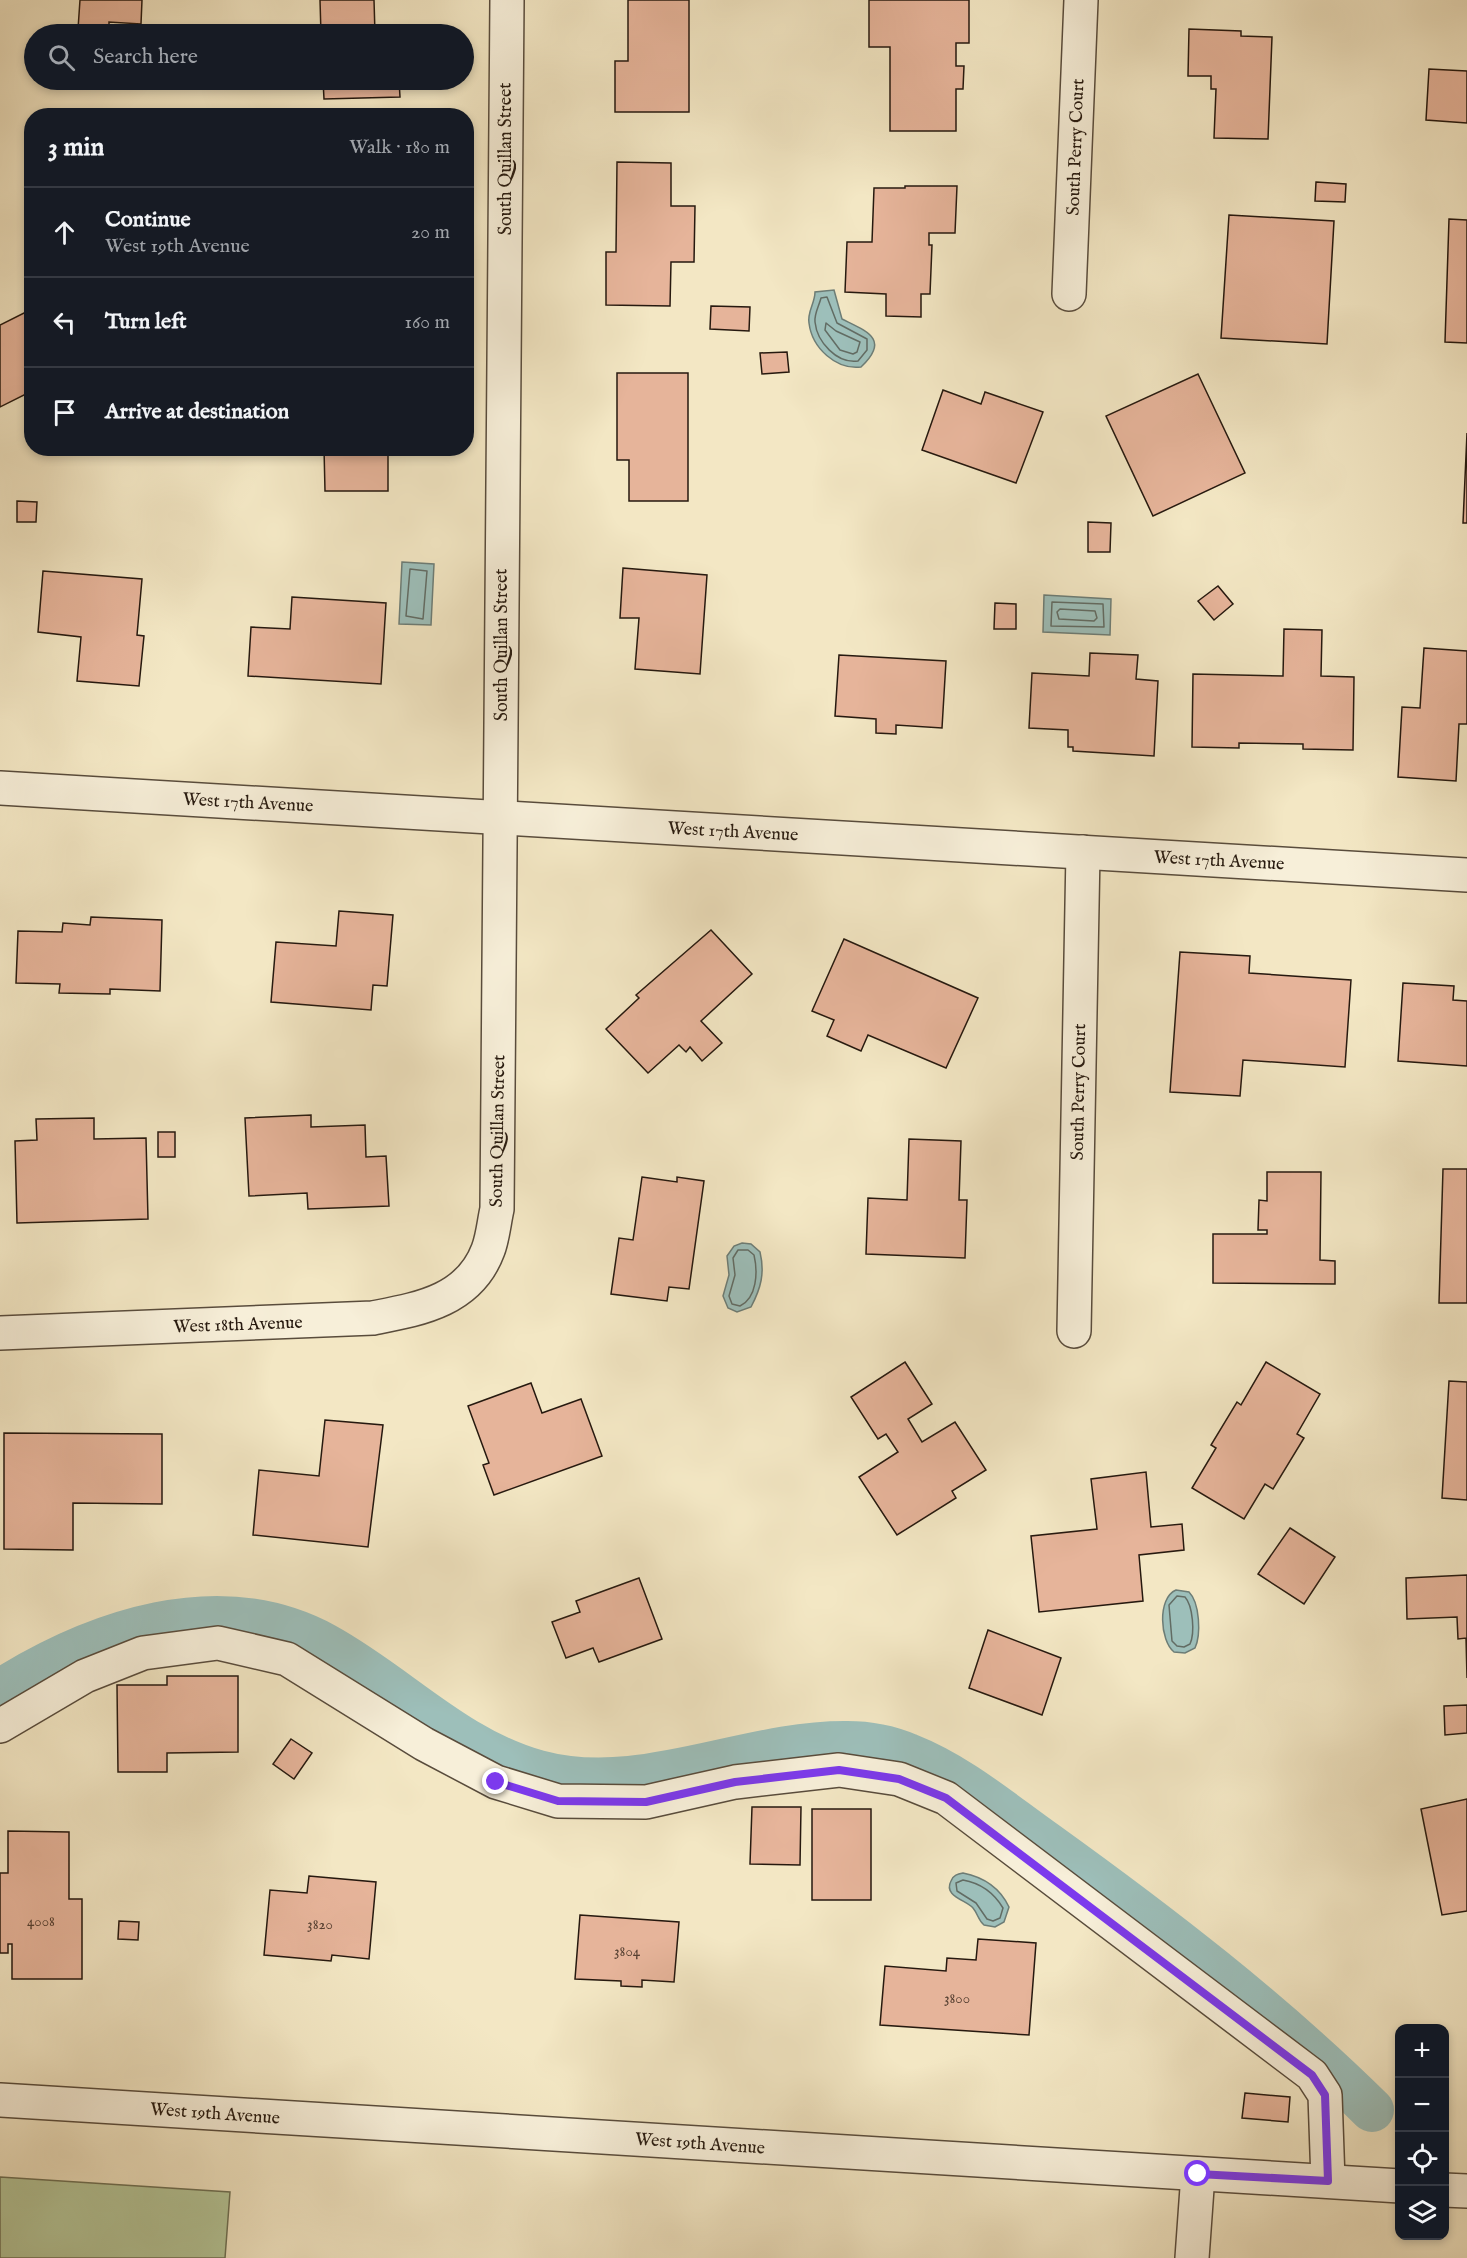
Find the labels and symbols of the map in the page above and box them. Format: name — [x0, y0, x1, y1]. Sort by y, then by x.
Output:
street label: South Perry Court — [1063, 78, 1090, 216]
street label: South Quillan Street — [495, 83, 518, 235]
street label: South Quillan Street — [491, 569, 514, 721]
street label: West 17th Avenue — [182, 789, 314, 818]
street label: West 17th Avenue — [667, 818, 799, 847]
street label: West 17th Avenue — [1153, 847, 1285, 876]
street label: South Perry Court — [1067, 1023, 1092, 1161]
street label: South Quillan Street — [486, 1055, 511, 1208]
street label: West 18th Avenue — [173, 1312, 303, 1339]
route end — [482, 1768, 508, 1794]
house number: 4008 — [27, 1912, 55, 1931]
house number: 3820 — [307, 1915, 333, 1934]
house number: 3804 — [614, 1942, 641, 1961]
house number: 3800 — [944, 1989, 970, 2008]
street label: West 19th Avenue — [149, 2098, 281, 2131]
street label: West 19th Avenue — [634, 2128, 766, 2161]
route start — [1184, 2160, 1210, 2186]

